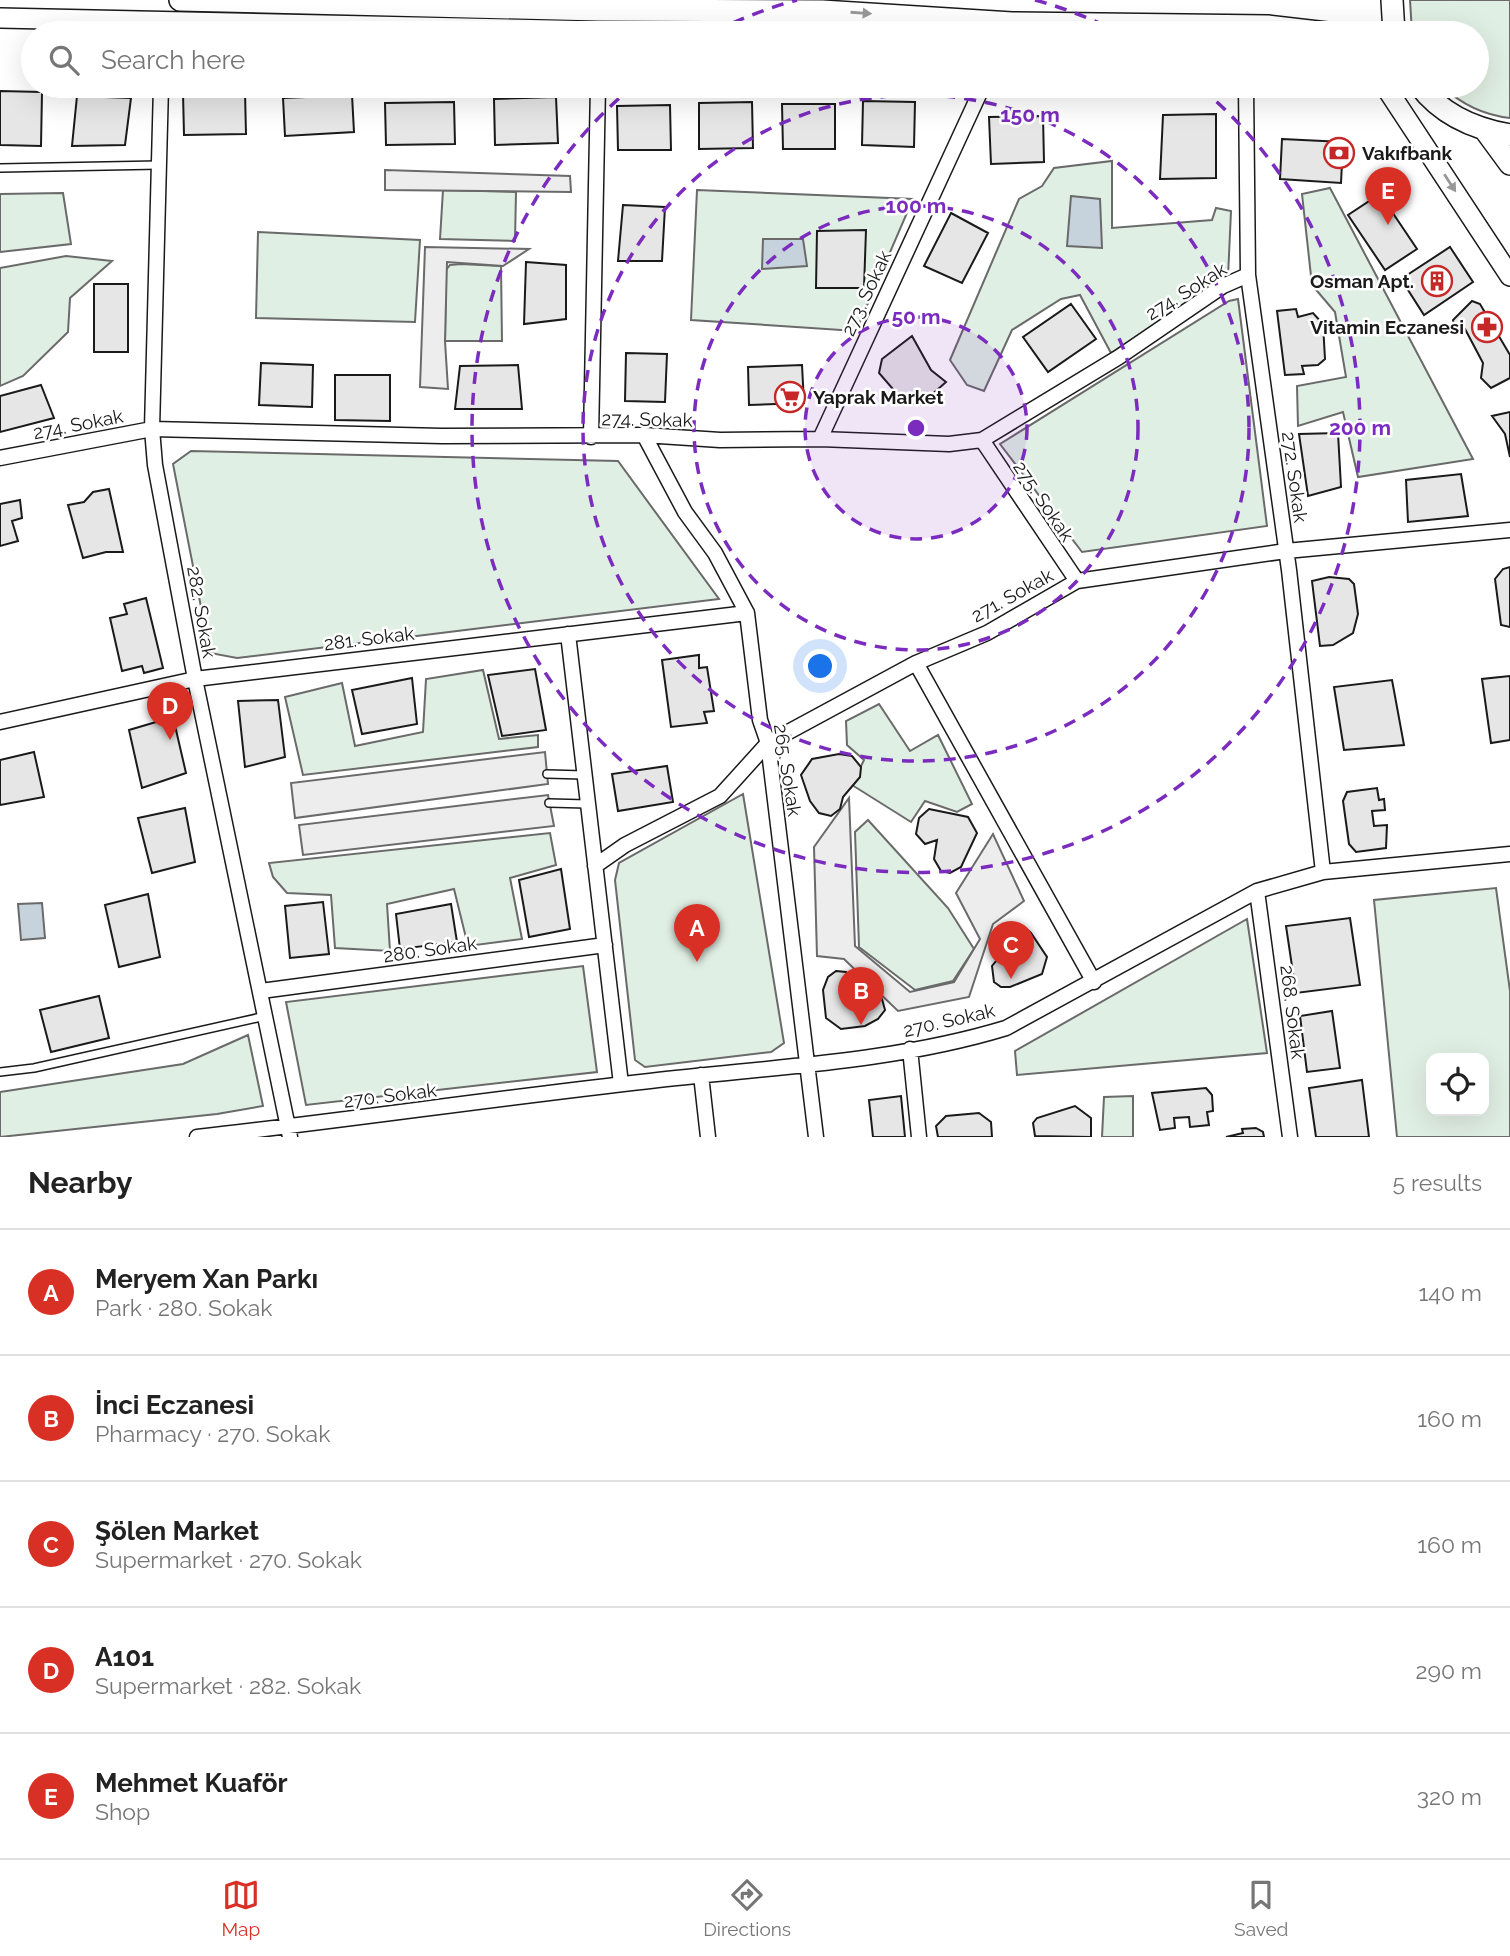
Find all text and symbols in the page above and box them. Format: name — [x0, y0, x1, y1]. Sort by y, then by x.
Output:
one-way arrow — [850, 8, 872, 19]
search box — [21, 21, 1489, 98]
icon: search — [45, 41, 83, 79]
text: Search here — [101, 45, 245, 75]
text: 150 m — [1000, 102, 1060, 127]
bank icon: Vakıfbank — [1322, 136, 1356, 170]
place label: Vakıfbank — [1362, 142, 1453, 164]
pin: E — [1365, 167, 1411, 225]
one-way arrow — [1443, 173, 1456, 193]
text: 100 m — [886, 193, 946, 218]
street label: 273. Sokak — [837, 247, 895, 339]
street label: 274. Sokak — [1141, 258, 1231, 324]
building icon: Osman Apt. — [1420, 264, 1454, 298]
place label: Osman Apt. — [1310, 270, 1414, 292]
text: 50 m — [891, 304, 941, 329]
pharmacy icon: Vitamin Eczanesi — [1470, 310, 1504, 344]
place label: Vitamin Eczanesi — [1310, 316, 1464, 338]
supermarket icon: Yaprak Market — [773, 380, 807, 414]
place label: Yaprak Market — [813, 386, 944, 408]
street label: 274. Sokak — [31, 405, 125, 443]
street label: 274. Sokak — [601, 407, 693, 431]
text: 200 m — [1329, 415, 1391, 440]
centre of rings — [904, 416, 928, 440]
street label: 272. Sokak — [1278, 430, 1312, 524]
street label: 275. Sokak — [1009, 457, 1079, 545]
street label: 282. Sokak — [183, 564, 221, 660]
street label: 271. Sokak — [967, 564, 1057, 626]
street label: 281. Sokak — [322, 622, 416, 654]
your location — [803, 649, 837, 683]
pin: D — [147, 682, 193, 740]
street label: 265. Sokak — [770, 722, 806, 818]
pin: A — [674, 904, 720, 962]
pin: C — [988, 921, 1034, 979]
street label: 280. Sokak — [382, 932, 478, 966]
street label: 268. Sokak — [1276, 964, 1310, 1060]
pin: B — [838, 967, 884, 1025]
street label: 270. Sokak — [901, 999, 997, 1041]
map controls — [1426, 1053, 1489, 1116]
button: locate — [1426, 1053, 1489, 1116]
street label: 270. Sokak — [342, 1078, 438, 1112]
text: Nearby — [28, 1165, 132, 1200]
text: 5 results — [1393, 1169, 1482, 1196]
text: Meryem Xan Parkı — [95, 1264, 318, 1294]
text: A — [43, 1279, 59, 1306]
text: 140 m — [1419, 1279, 1482, 1306]
text: Park · 280. Sokak — [95, 1294, 272, 1321]
text: İnci Eczanesi — [95, 1390, 254, 1420]
text: B — [43, 1405, 59, 1432]
text: 160 m — [1417, 1405, 1482, 1432]
text: Pharmacy · 270. Sokak — [95, 1420, 330, 1447]
text: Şölen Market — [95, 1516, 259, 1546]
text: C — [43, 1531, 59, 1558]
text: 160 m — [1417, 1531, 1482, 1558]
text: Supermarket · 270. Sokak — [95, 1546, 362, 1573]
text: A101 — [95, 1642, 154, 1672]
text: D — [43, 1657, 59, 1684]
text: 290 m — [1415, 1657, 1482, 1684]
text: Supermarket · 282. Sokak — [95, 1672, 361, 1699]
text: Mehmet Kuaför — [95, 1768, 288, 1798]
text: E — [44, 1783, 58, 1810]
text: 320 m — [1417, 1783, 1482, 1810]
text: Shop — [95, 1798, 150, 1825]
tab: Map — [222, 1876, 260, 1940]
tab: Directions — [703, 1876, 791, 1940]
tab: Saved — [1234, 1876, 1288, 1940]

